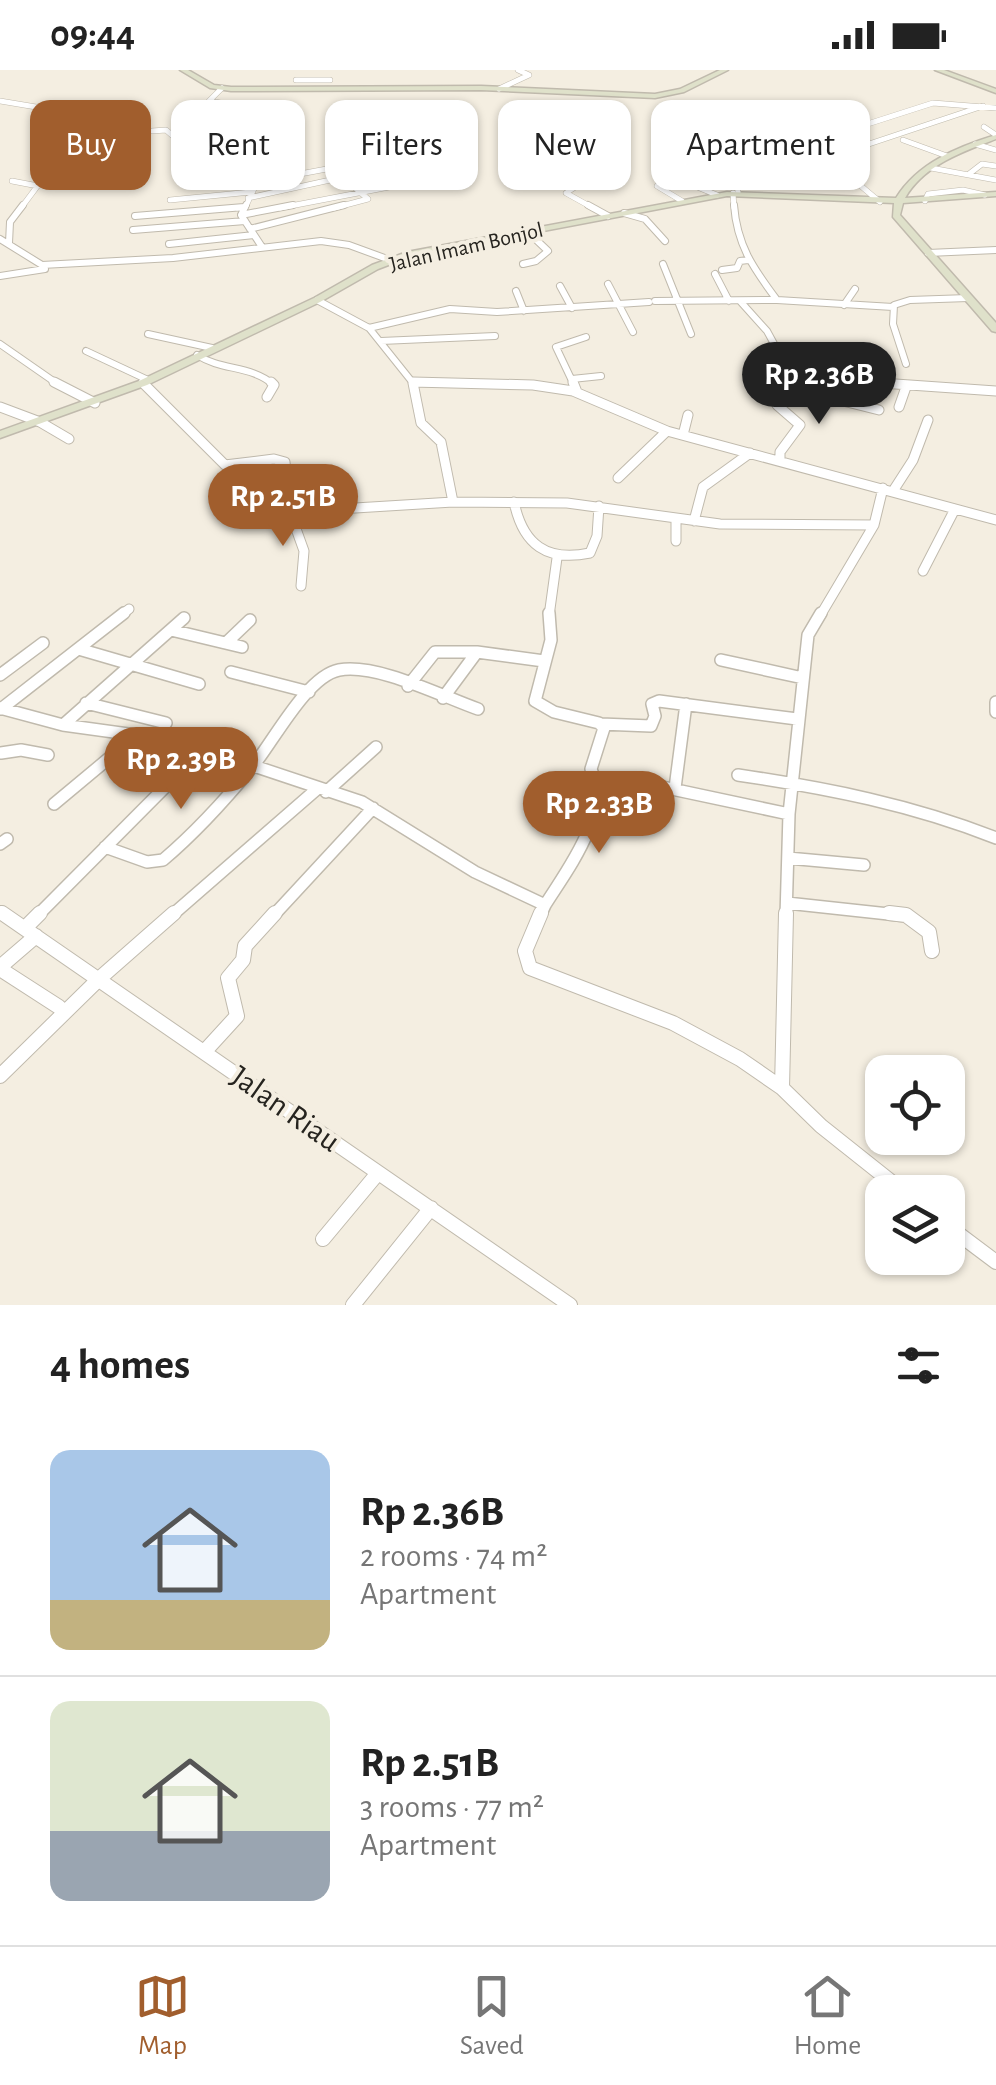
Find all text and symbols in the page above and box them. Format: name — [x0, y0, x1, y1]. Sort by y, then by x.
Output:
text: 09:44 — [50, 16, 135, 54]
chip: Buy — [30, 100, 151, 190]
chip: Rent — [171, 100, 305, 190]
chip: Filters — [325, 100, 478, 190]
chip: New — [498, 100, 631, 190]
chip: Apartment — [651, 100, 870, 190]
street label: Jalan Imam Bonjol — [387, 219, 545, 275]
pin: Rp 2.36B — [716, 342, 922, 427]
text: Rp 2.36B — [764, 358, 874, 390]
pin: Rp 2.51B — [180, 464, 386, 549]
text: Rp 2.51B — [230, 480, 336, 512]
pin: Rp 2.39B — [78, 727, 284, 812]
text: Rp 2.39B — [126, 743, 236, 775]
pin: Rp 2.33B — [496, 771, 702, 856]
text: Rp 2.33B — [545, 787, 653, 819]
map controls — [865, 1055, 965, 1275]
button: locate — [865, 1055, 965, 1155]
street label: Jalan Riau — [225, 1060, 346, 1158]
button: layers — [865, 1175, 965, 1275]
icon: filters — [891, 1338, 946, 1393]
text: 4 homes — [50, 1344, 190, 1386]
icon: home — [130, 1490, 250, 1610]
text: Rp 2.36B — [360, 1491, 504, 1533]
text: 2 rooms · 74 m² — [360, 1540, 547, 1572]
text: Apartment — [360, 1578, 496, 1610]
icon: home — [130, 1741, 250, 1861]
text: Rp 2.51B — [360, 1742, 499, 1784]
text: 3 rooms · 77 m² — [360, 1791, 544, 1823]
text: Apartment — [360, 1829, 496, 1861]
tab: Map — [135, 1969, 190, 2063]
tab: Saved — [460, 1969, 524, 2063]
tab: Home — [794, 1969, 861, 2063]

